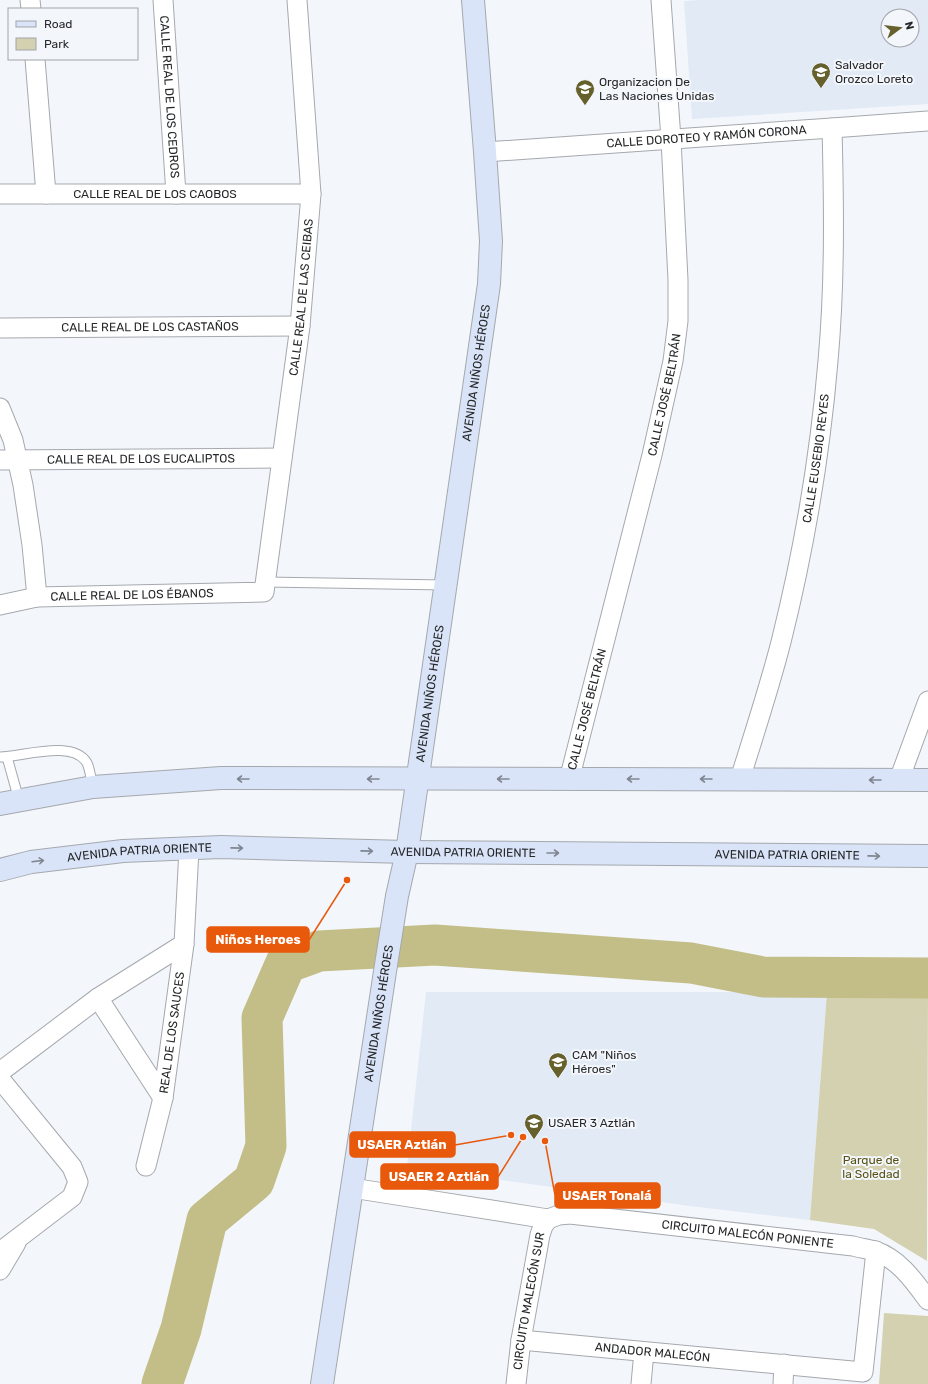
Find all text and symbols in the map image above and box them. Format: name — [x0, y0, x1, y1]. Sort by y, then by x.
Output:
legend — [8, 8, 138, 60]
north arrow — [880, 8, 920, 48]
street label: CALLE REAL DE LOS CEDROS — [157, 15, 182, 179]
text: Road — [44, 17, 72, 31]
text: N — [902, 20, 917, 31]
text: Park — [44, 37, 70, 51]
place label: Salvador Orozco Loreto — [835, 58, 913, 86]
school or university icon: Salvador Orozco Loreto — [810, 61, 832, 89]
place label: Organizacion De Las Naciones Unidas — [599, 75, 714, 103]
school or university icon: Organizacion De Las Naciones Unidas — [574, 78, 596, 106]
street label: CALLE DOROTEO Y RAMÓN CORONA — [606, 123, 807, 151]
street label: CALLE REAL DE LOS CAOBOS — [73, 187, 237, 201]
street label: CALLE REAL DE LAS CEIBAS — [286, 218, 316, 377]
street label: AVENIDA NIÑOS HÉROES — [459, 303, 493, 442]
street label: CALLE REAL DE LOS CASTAÑOS — [61, 319, 239, 335]
street label: CALLE JOSÉ BELTRÁN — [645, 333, 683, 457]
street label: CALLE EUSEBIO REYES — [800, 393, 832, 524]
street label: CALLE REAL DE LOS EUCALIPTOS — [47, 451, 235, 467]
street label: CALLE REAL DE LOS ÉBANOS — [50, 586, 214, 604]
street label: AVENIDA NIÑOS HÉROES — [413, 624, 447, 763]
street label: CALLE JOSÉ BELTRÁN — [565, 647, 609, 772]
one-way arrow — [237, 775, 250, 783]
one-way arrow — [367, 775, 380, 783]
one-way arrow — [497, 775, 510, 783]
one-way arrow — [627, 775, 640, 783]
one-way arrow — [700, 775, 713, 783]
one-way arrow — [869, 776, 882, 784]
street label: AVENIDA PATRIA ORIENTE — [66, 840, 212, 865]
one-way arrow — [230, 844, 243, 852]
street label: AVENIDA PATRIA ORIENTE — [390, 845, 536, 860]
one-way arrow — [360, 847, 373, 855]
street label: AVENIDA PATRIA ORIENTE — [714, 847, 860, 862]
one-way arrow — [546, 849, 559, 857]
one-way arrow — [867, 852, 880, 860]
one-way arrow — [31, 857, 44, 865]
callout: Niños Heroes — [207, 927, 309, 952]
text: Niños Heroes — [215, 932, 301, 947]
street label: AVENIDA NIÑOS HÉROES — [361, 944, 396, 1083]
street label: REAL DE LOS SAUCES — [157, 971, 187, 1094]
place label: CAM "Niños Héroes" — [572, 1048, 636, 1076]
school or university icon: CAM "Niños Héroes" — [547, 1051, 569, 1079]
school or university icon: USAER 3 Aztlán — [523, 1112, 545, 1140]
place label: USAER 3 Aztlán — [548, 1116, 635, 1130]
callout: USAER Aztlán — [350, 1132, 455, 1157]
text: USAER Aztlán — [357, 1137, 447, 1152]
park label: Parque de la Soledad — [842, 1153, 900, 1181]
callout: USAER 2 Aztlán — [381, 1164, 498, 1189]
text: USAER 2 Aztlán — [389, 1169, 489, 1184]
callout: USAER Tonalá — [555, 1183, 660, 1208]
text: USAER Tonalá — [562, 1188, 652, 1203]
street label: CIRCUITO MALECÓN PONIENTE — [661, 1217, 834, 1251]
street label: CIRCUITO MALECÓN SUR — [511, 1231, 547, 1371]
street label: ANDADOR MALECÓN — [594, 1340, 711, 1365]

